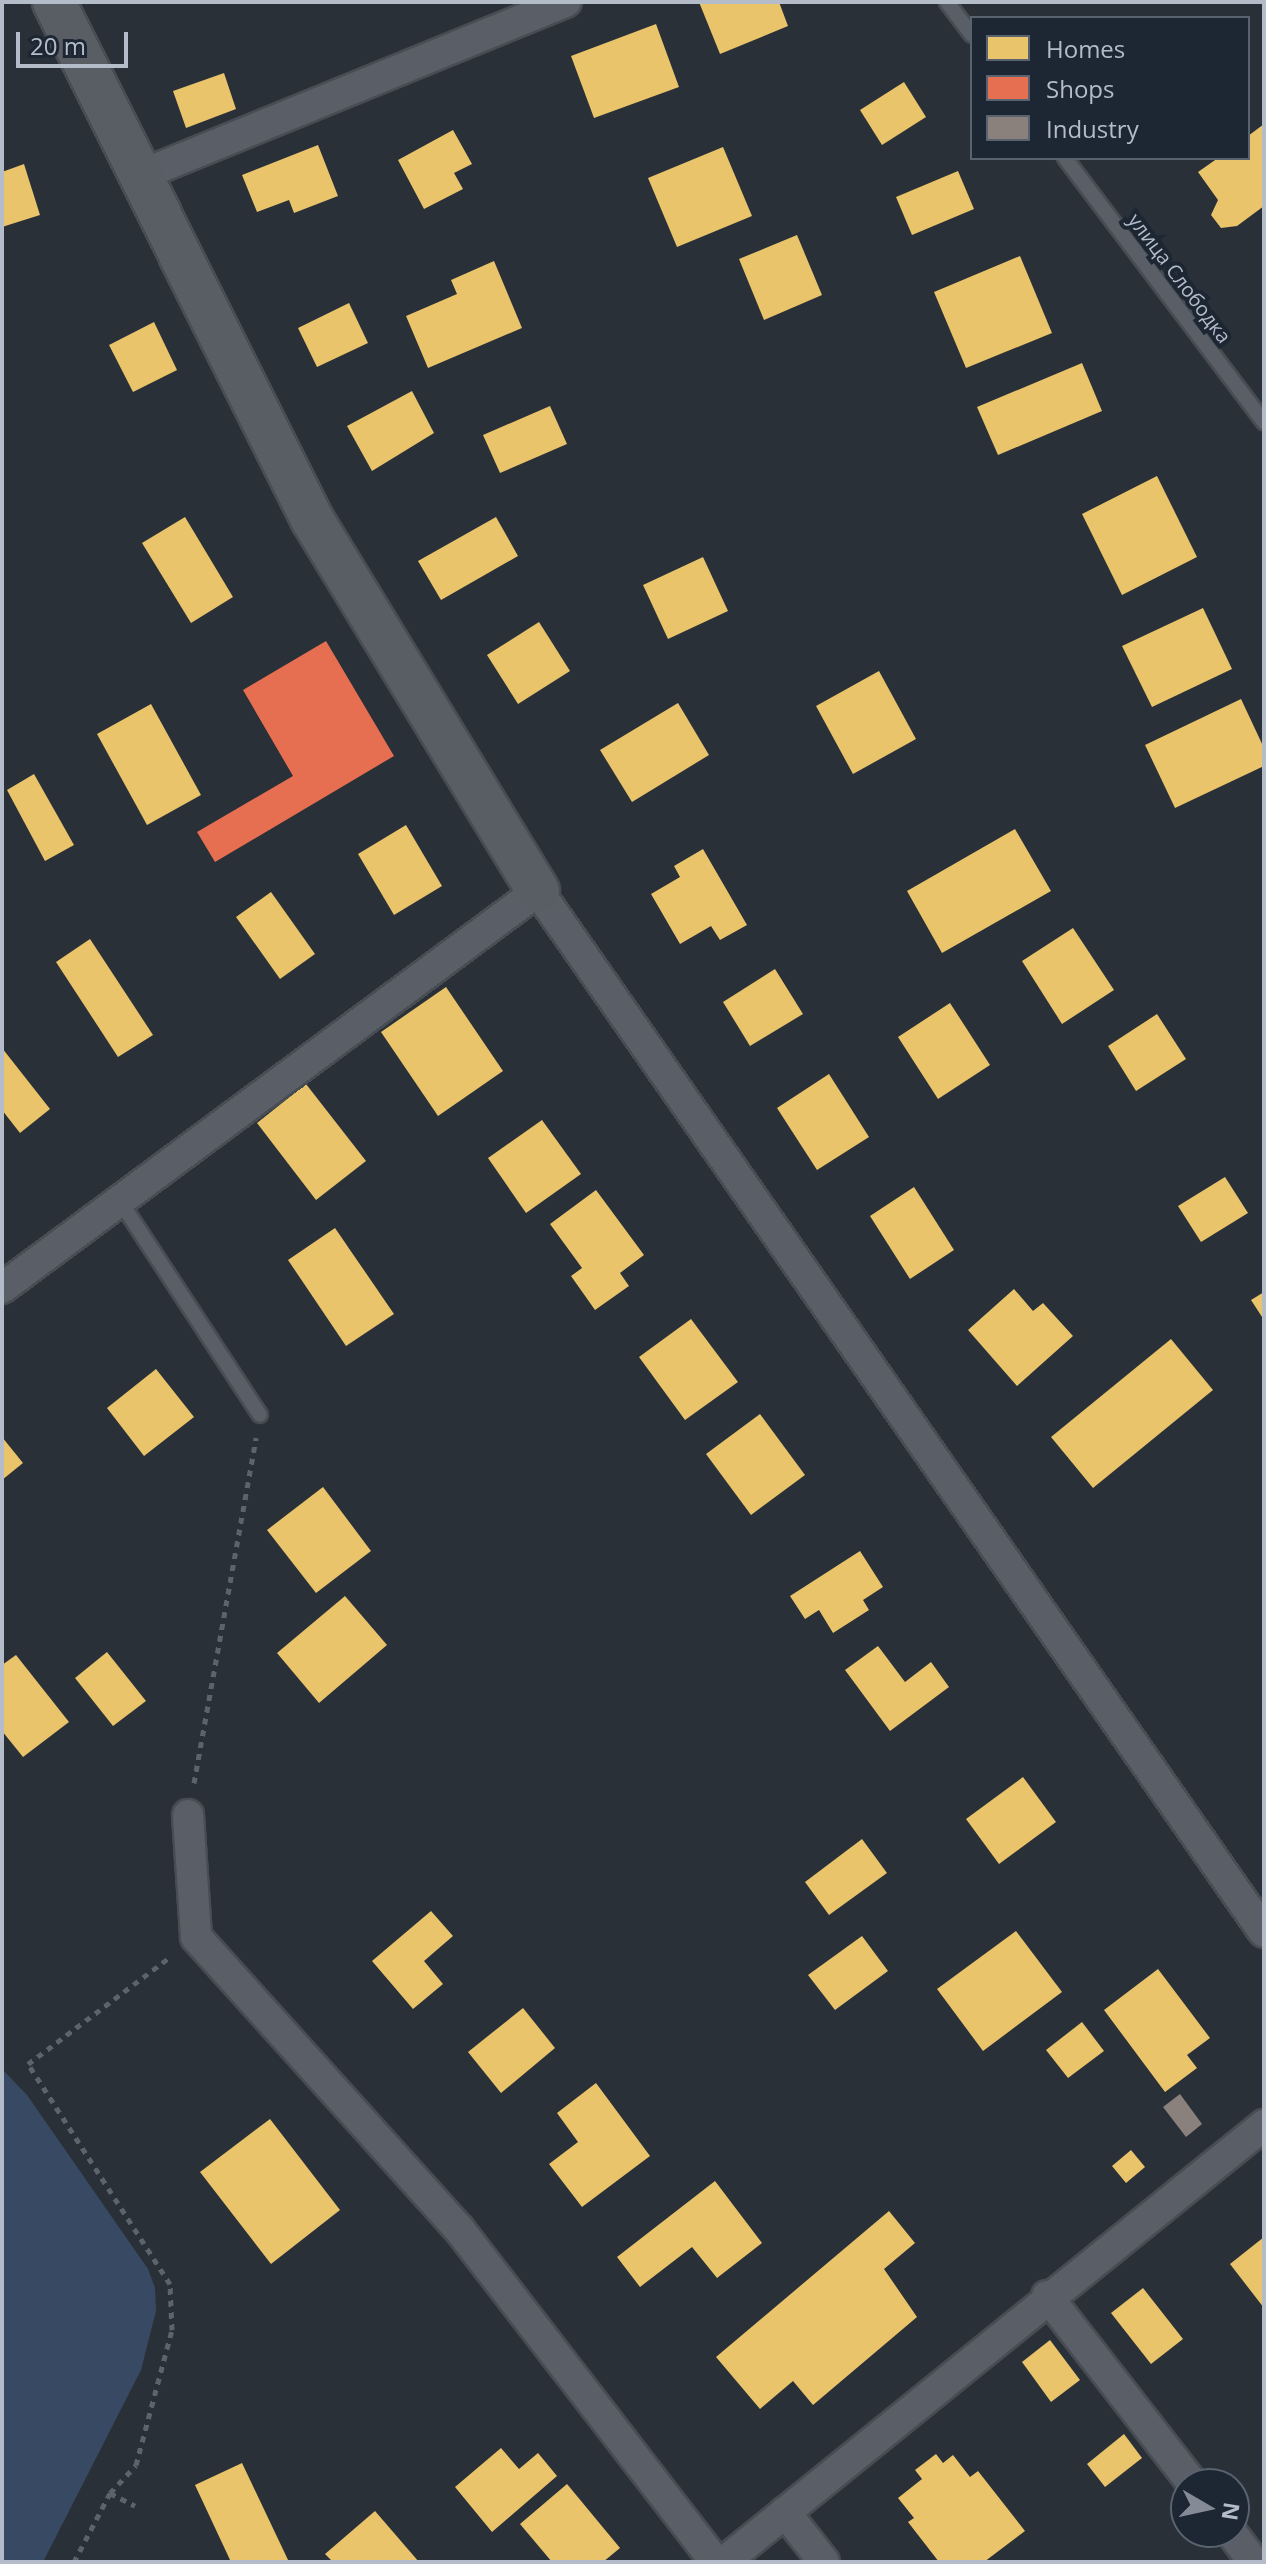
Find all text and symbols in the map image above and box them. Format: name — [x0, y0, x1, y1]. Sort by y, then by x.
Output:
scale bar — [20, 16, 132, 66]
legend — [970, 16, 1250, 160]
text: 20 m — [30, 29, 86, 62]
text: Homes — [1046, 32, 1125, 65]
text: Shops — [1046, 72, 1114, 105]
text: Industry — [1046, 112, 1139, 145]
street label: улица Слободка — [1123, 209, 1237, 347]
north arrow — [1170, 2468, 1250, 2548]
text: N — [1216, 2500, 1248, 2523]

